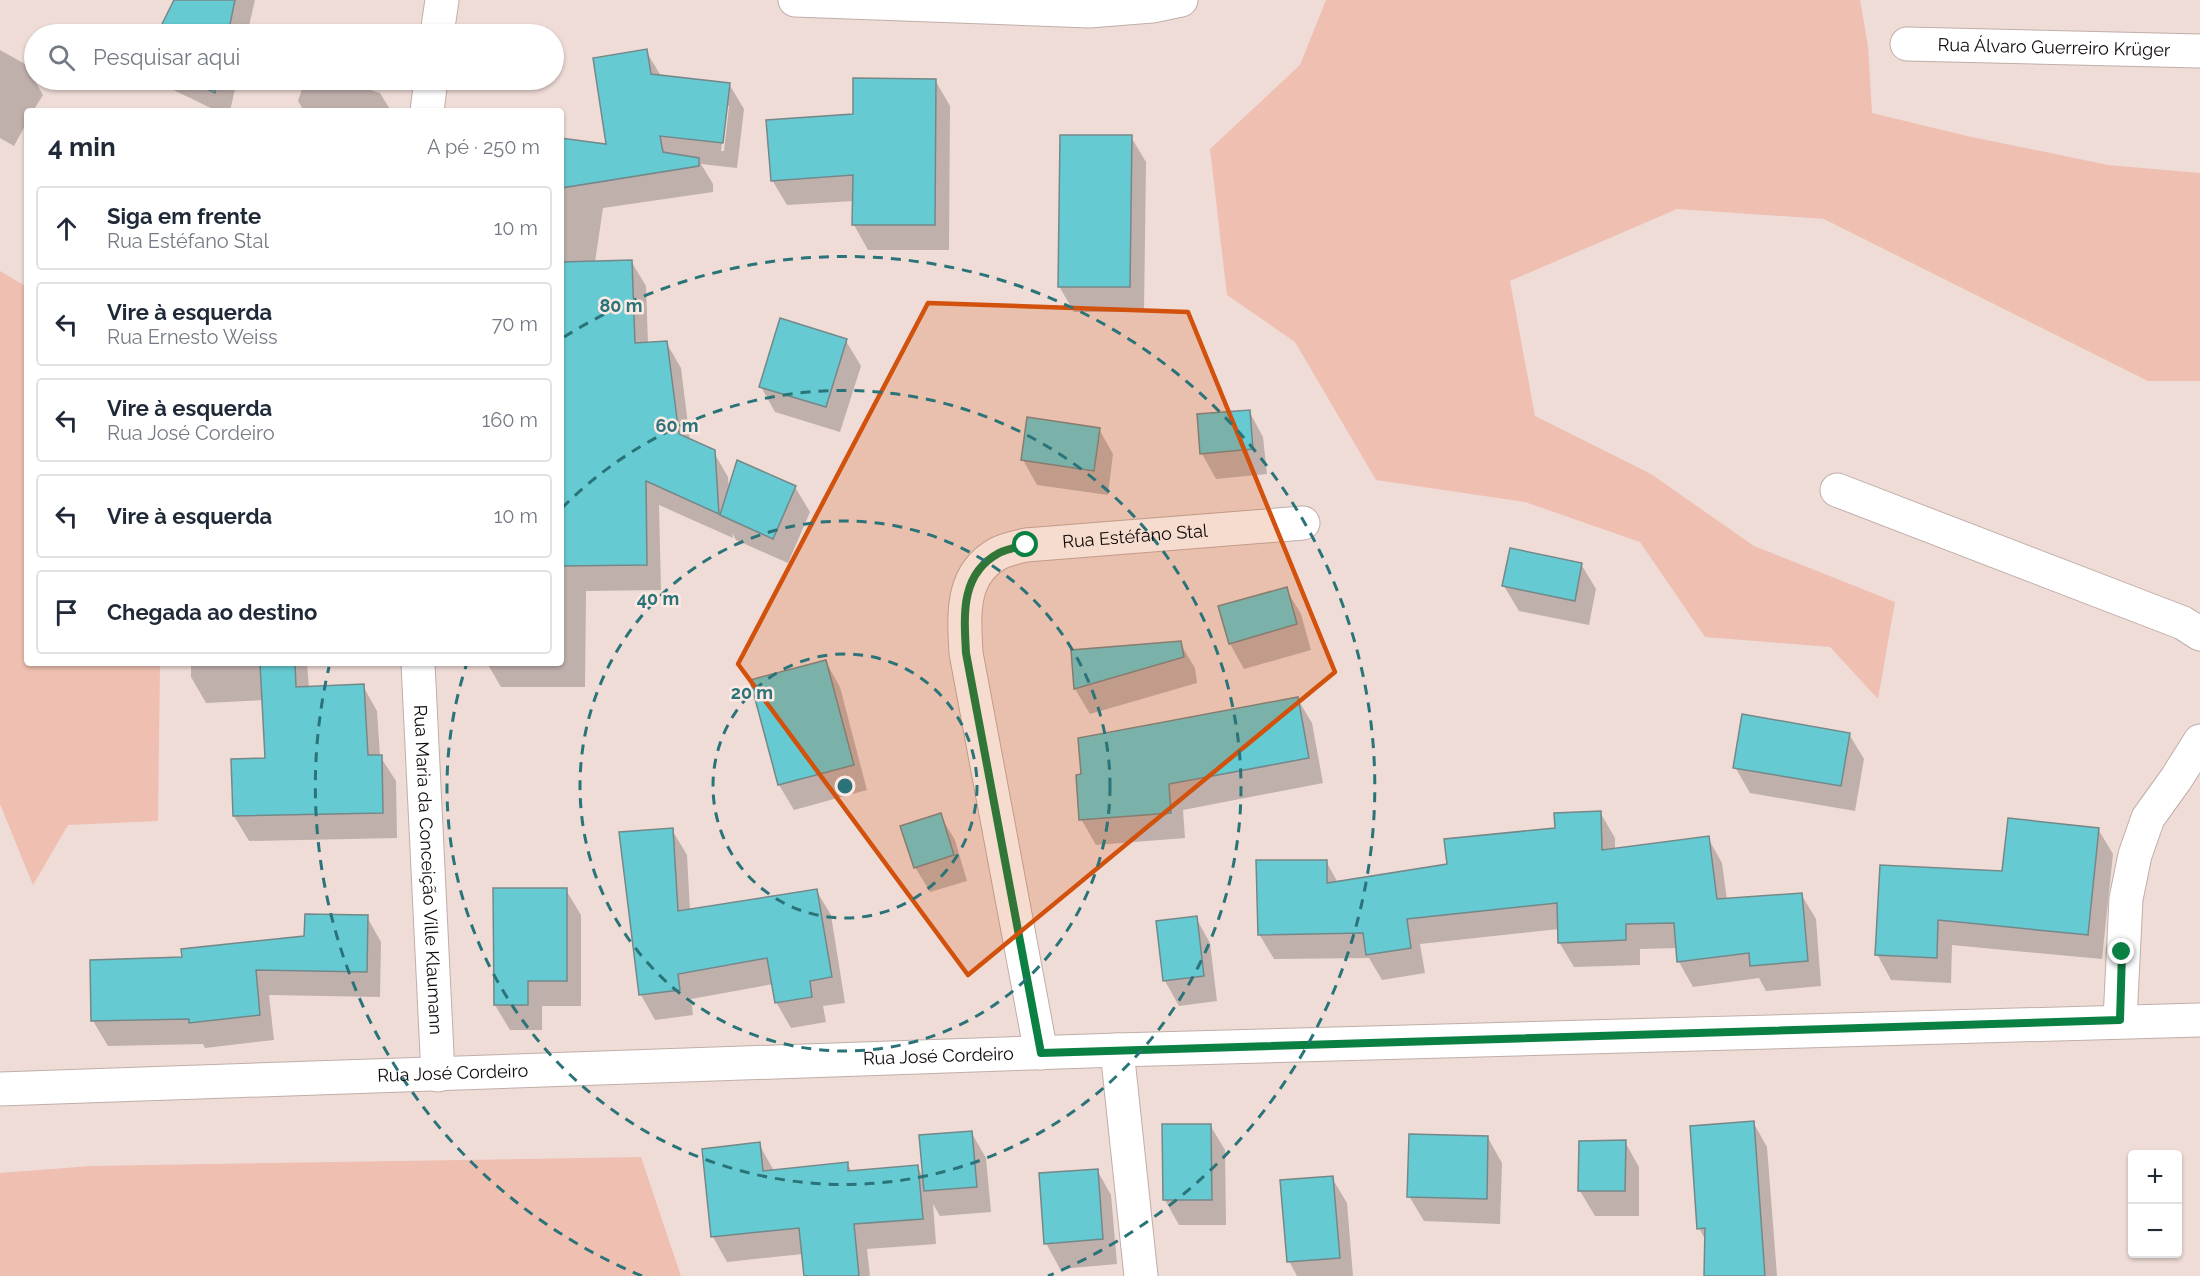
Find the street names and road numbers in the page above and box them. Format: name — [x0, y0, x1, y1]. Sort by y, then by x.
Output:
street label: Rua Álvaro Guerreiro Krüger — [1937, 34, 2171, 60]
street label: Rua Estéfano Stal — [1062, 520, 1209, 552]
street label: Rua Maria da Conceição Ville Klaumann — [410, 704, 447, 1035]
street label: Rua José Cordeiro — [863, 1043, 1015, 1069]
street label: Rua José Cordeiro — [377, 1060, 529, 1086]

